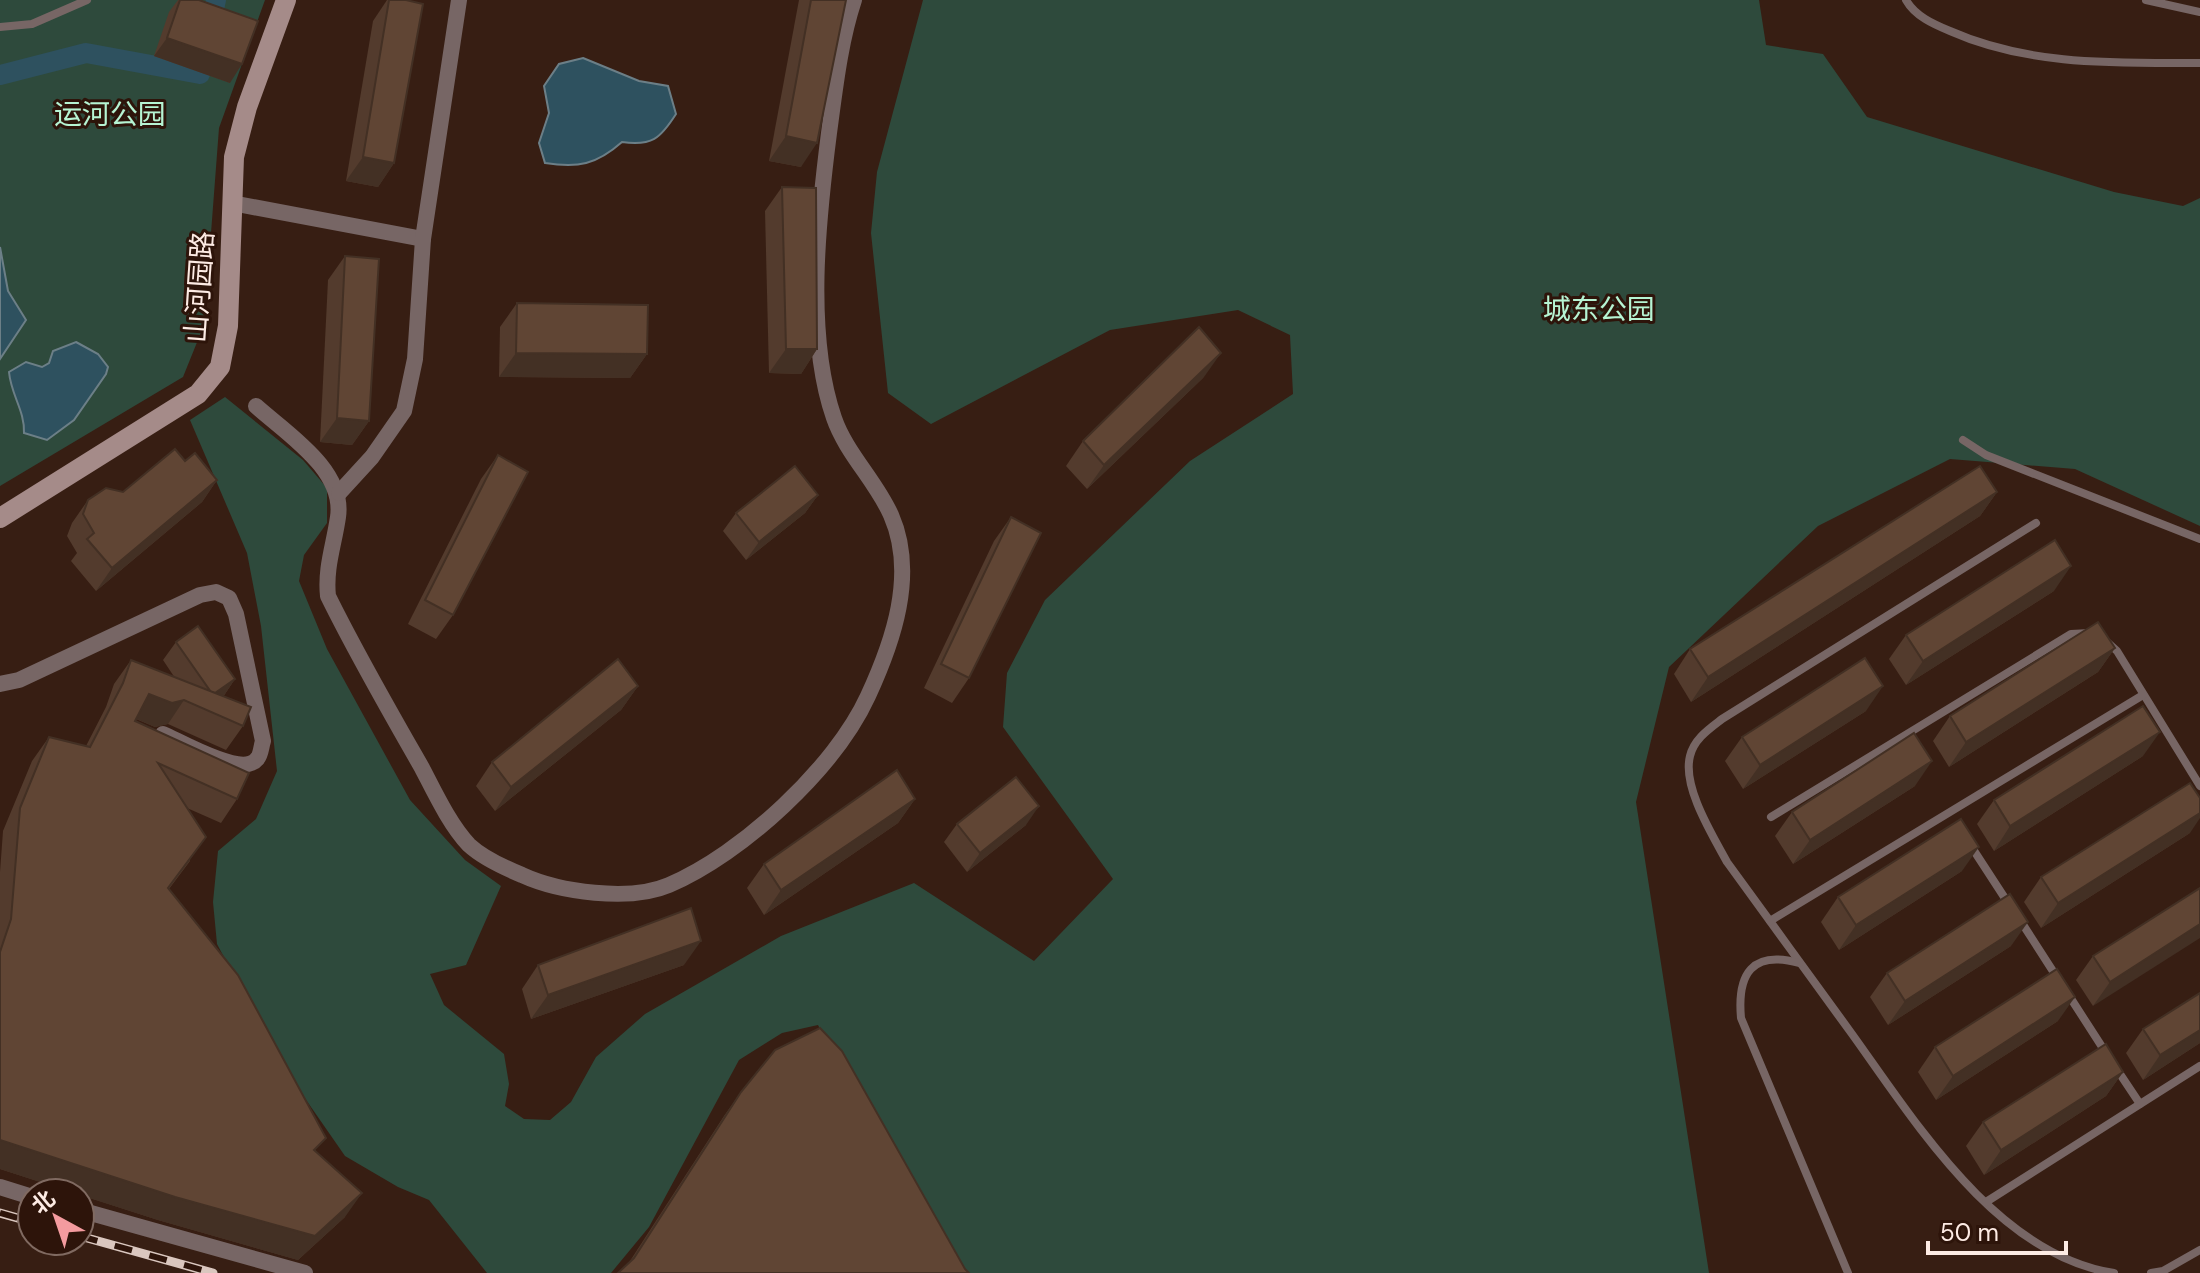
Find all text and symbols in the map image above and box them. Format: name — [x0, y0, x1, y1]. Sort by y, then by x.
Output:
park label: 运河公园 — [54, 96, 166, 133]
street label: 山河园路 — [177, 230, 222, 344]
park label: 城东公园 — [1543, 291, 1655, 328]
north arrow — [16, 1177, 96, 1257]
text: 北 — [26, 1184, 61, 1220]
scale bar — [1928, 1205, 2066, 1255]
text: 50 m — [1940, 1217, 1999, 1248]

